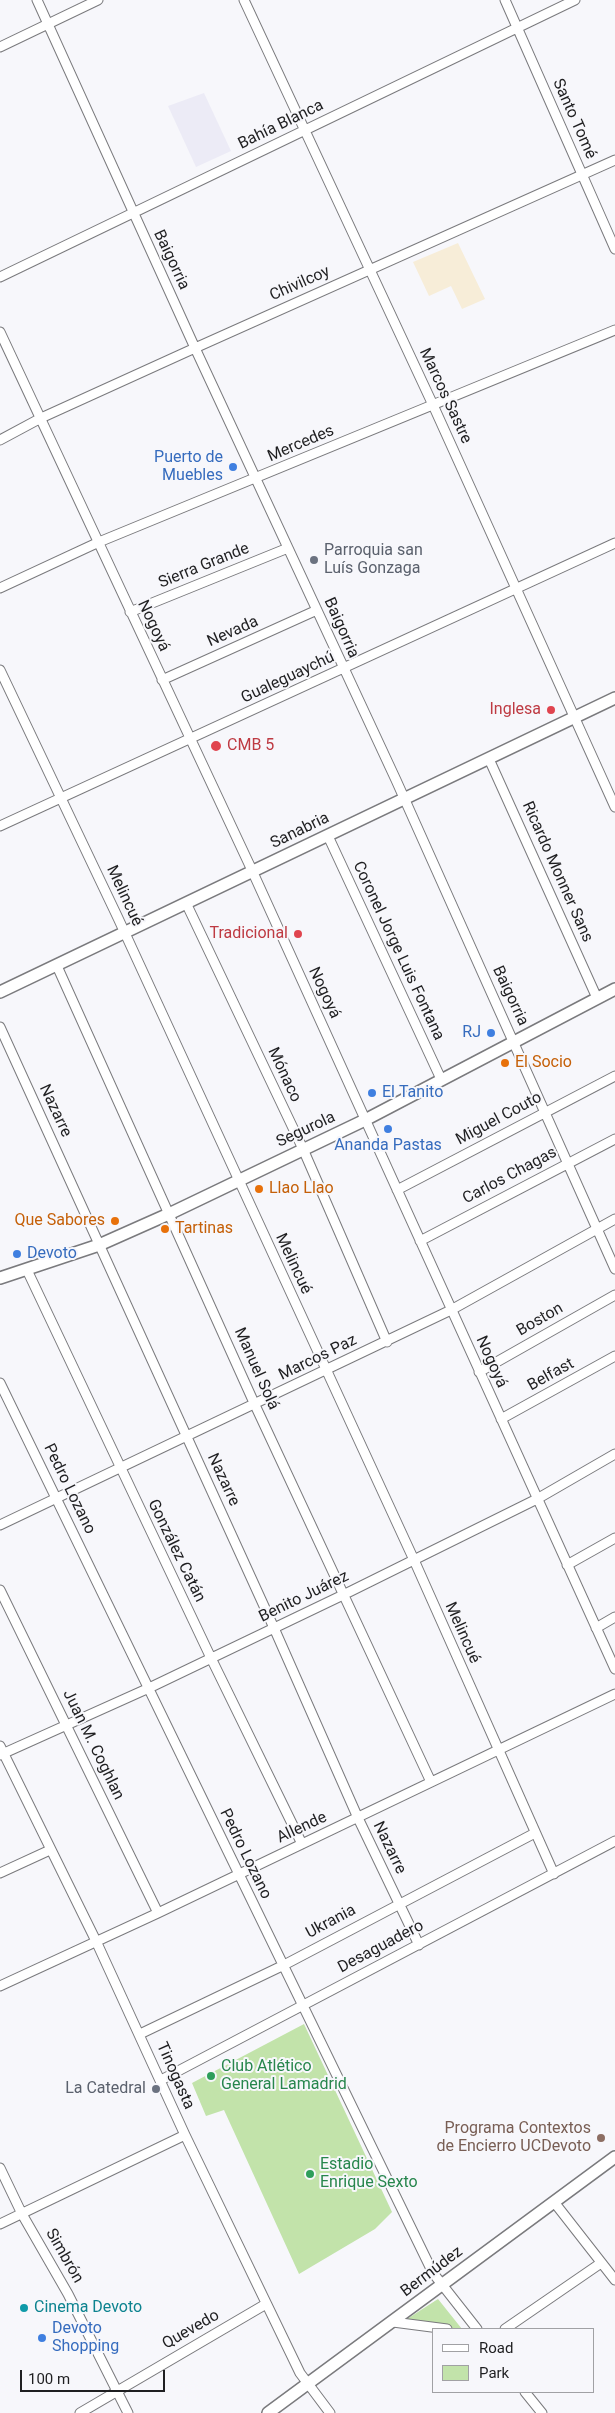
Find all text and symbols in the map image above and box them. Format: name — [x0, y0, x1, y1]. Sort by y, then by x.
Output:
street label: Santo Tomé — [548, 76, 600, 162]
street label: Bahía Blanca — [235, 96, 327, 154]
street label: Baigorria — [149, 227, 193, 293]
street label: Chivilcoy — [267, 262, 333, 306]
street label: Marcos Sastre — [415, 345, 475, 447]
street label: Mercedes — [265, 421, 337, 467]
place label: Puerto de Muebles — [154, 448, 223, 486]
marker: Puerto de Muebles — [227, 461, 239, 473]
street label: Sierra Grande — [156, 539, 252, 593]
place label: Parroquia san Luís Gonzaga — [324, 541, 423, 579]
marker: Parroquia san Luís Gonzaga — [308, 554, 320, 566]
street label: Baigorria — [319, 595, 363, 661]
street label: Nogoyá — [133, 597, 173, 655]
street label: Nevada — [204, 612, 262, 652]
street label: Gualeguaychú — [238, 648, 338, 708]
place label: Inglesa — [489, 700, 541, 720]
marker: Inglesa — [545, 704, 557, 716]
place label: CMB 5 — [227, 736, 274, 756]
marker: CMB 5 — [209, 739, 223, 753]
street label: Ricardo Monner Sans — [517, 799, 597, 945]
street label: Sanabria — [268, 809, 332, 853]
street label: Coronel Jorge Luis Fontana — [348, 859, 448, 1043]
street label: Melincué — [102, 863, 146, 929]
place label: Tradicional — [209, 924, 288, 944]
marker: Tradicional — [292, 928, 304, 940]
street label: Baigorria — [488, 963, 532, 1029]
street label: Nogoyá — [304, 964, 344, 1022]
place label: RJ — [462, 1023, 481, 1043]
marker: RJ — [485, 1027, 497, 1039]
street label: Mónaco — [263, 1045, 305, 1105]
place label: El Socio — [515, 1053, 572, 1073]
marker: El Socio — [499, 1057, 511, 1069]
street label: Nazarre — [34, 1082, 76, 1140]
place label: El Tanito — [382, 1083, 443, 1103]
marker: El Tanito — [366, 1087, 378, 1099]
street label: Miguel Couto — [453, 1088, 545, 1150]
street label: Segurola — [273, 1108, 339, 1152]
marker: Ananda Pastas — [382, 1123, 394, 1135]
place label: Ananda Pastas — [334, 1136, 442, 1156]
street label: Carlos Chagas — [460, 1143, 560, 1209]
place label: Llao Llao — [269, 1179, 334, 1199]
marker: Llao Llao — [253, 1183, 265, 1195]
place label: Que Sabores — [14, 1211, 105, 1231]
marker: Que Sabores — [109, 1215, 121, 1227]
place label: Tartinas — [175, 1219, 233, 1239]
marker: Tartinas — [159, 1223, 171, 1235]
street label: Melincué — [271, 1231, 315, 1297]
place label: Devoto — [27, 1244, 77, 1264]
marker: Devoto — [11, 1248, 23, 1260]
street label: Boston — [513, 1299, 567, 1341]
street label: Manuel Solá — [229, 1325, 283, 1413]
street label: Marcos Paz — [276, 1331, 360, 1385]
street label: Nogoyá — [471, 1333, 511, 1391]
street label: Belfast — [524, 1354, 578, 1396]
street label: Pedro Lozano — [39, 1441, 99, 1537]
street label: Nazarre — [202, 1451, 244, 1509]
street label: González Catán — [143, 1497, 209, 1605]
street label: Benito Juárez — [256, 1567, 352, 1627]
street label: Melincué — [440, 1600, 484, 1666]
street label: Juan M. Coghlan — [58, 1687, 128, 1803]
street label: Pedro Lozano — [215, 1806, 275, 1902]
street label: Allende — [274, 1808, 330, 1848]
street label: Nazarre — [368, 1819, 410, 1877]
street label: Ukrania — [303, 1901, 359, 1943]
street label: Desaguadero — [335, 1916, 427, 1978]
street label: Tinogasta — [152, 2040, 198, 2112]
place label: Club Atlético General Lamadrid — [221, 2057, 347, 2095]
marker: Club Atlético General Lamadrid — [205, 2070, 217, 2082]
place label: La Catedral — [65, 2079, 146, 2099]
marker: La Catedral — [150, 2083, 162, 2095]
place label: Programa Contextos de Encierro UCDevoto — [436, 2119, 591, 2157]
marker: Programa Contextos de Encierro UCDevoto — [595, 2132, 607, 2144]
place label: Estadio Enrique Sexto — [320, 2155, 418, 2193]
marker: Estadio Enrique Sexto — [304, 2168, 316, 2180]
street label: Simbrón — [41, 2225, 87, 2287]
street label: Bermúdez — [397, 2243, 467, 2301]
place label: Cinema Devoto — [34, 2298, 142, 2318]
marker: Cinema Devoto — [18, 2302, 30, 2314]
street label: Quevedo — [159, 2306, 223, 2354]
place label: Devoto Shopping — [52, 2319, 119, 2357]
legend — [432, 2328, 595, 2393]
marker: Devoto Shopping — [36, 2332, 48, 2344]
text: Road — [479, 2339, 513, 2357]
scale bar — [22, 2360, 168, 2392]
text: Park — [479, 2364, 509, 2382]
text: 100 m — [28, 2370, 70, 2388]

